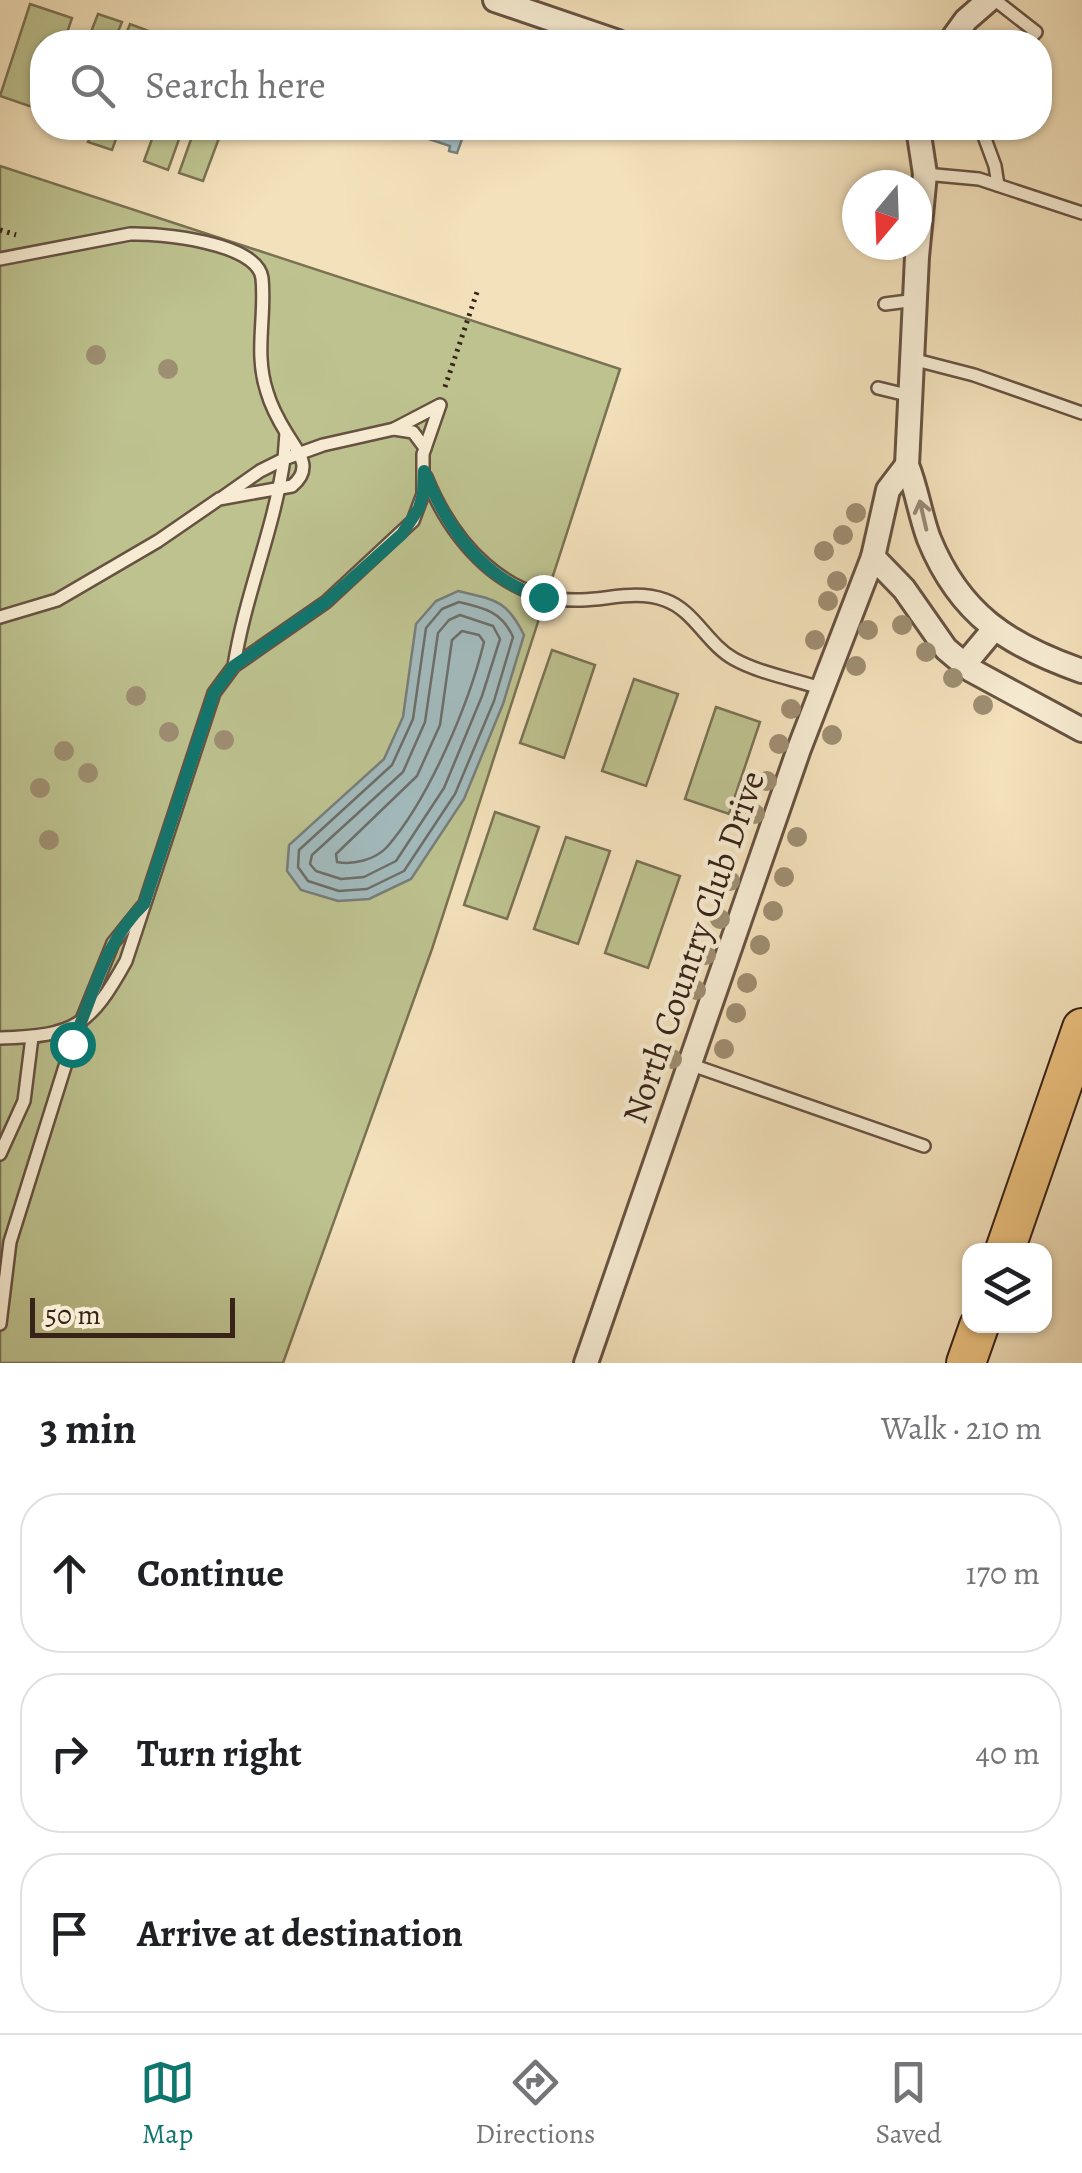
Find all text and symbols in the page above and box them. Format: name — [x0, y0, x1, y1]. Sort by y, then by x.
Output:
search box — [30, 30, 1052, 140]
icon: search — [65, 58, 120, 113]
text: Search here — [145, 59, 326, 111]
north arrow — [842, 170, 932, 260]
one-way arrow — [913, 500, 931, 532]
route end — [521, 575, 567, 621]
street label: North Country Club Drive — [610, 764, 776, 1130]
route start — [50, 1022, 96, 1068]
map controls — [962, 1243, 1052, 1333]
button: layers — [962, 1243, 1052, 1333]
scale bar — [30, 1293, 235, 1338]
text: 50 m — [45, 1296, 101, 1334]
text: 3 min — [40, 1400, 136, 1457]
text: Walk · 210 m — [881, 1406, 1042, 1450]
icon: ahead — [42, 1546, 97, 1601]
text: Continue — [137, 1547, 284, 1599]
text: 170 m — [966, 1551, 1040, 1595]
icon: right — [42, 1726, 97, 1781]
text: Turn right — [137, 1727, 302, 1779]
text: 40 m — [975, 1731, 1040, 1775]
icon: arrive — [42, 1906, 97, 1961]
text: Arrive at destination — [137, 1907, 463, 1959]
tab: Map — [140, 2055, 195, 2153]
tab: Directions — [475, 2055, 595, 2153]
tab: Saved — [876, 2055, 942, 2153]

